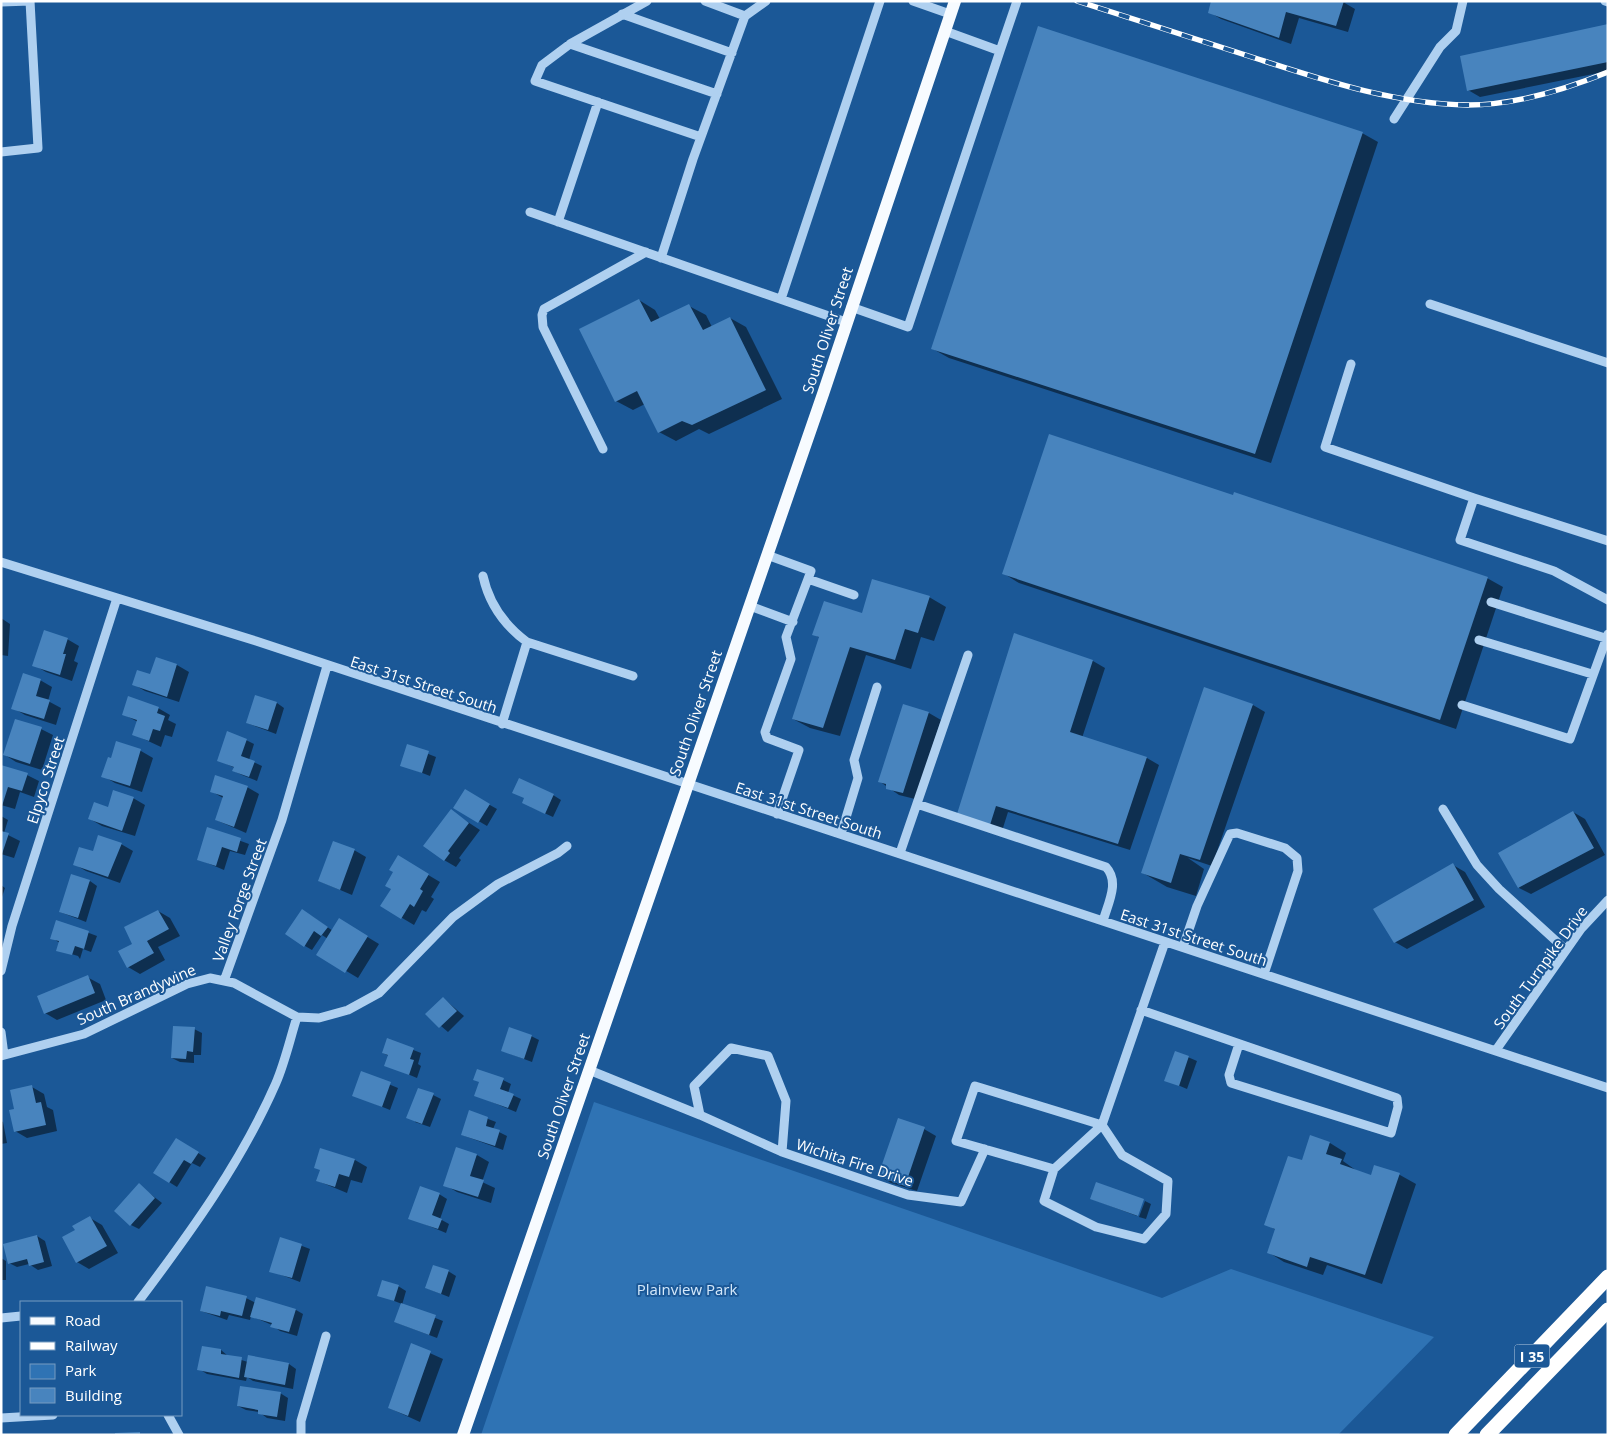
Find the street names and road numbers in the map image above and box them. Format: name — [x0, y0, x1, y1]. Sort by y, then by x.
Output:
street label: South Oliver Street — [797, 264, 857, 396]
street label: South Oliver Street — [664, 647, 726, 779]
street label: East 31st Street South — [348, 651, 500, 717]
street label: Elpyco Street — [21, 734, 69, 826]
street label: East 31st Street South — [733, 777, 885, 843]
street label: Valley Forge Street — [207, 836, 271, 964]
street label: South Turnpike Drive — [1489, 901, 1591, 1033]
street label: East 31st Street South — [1118, 904, 1270, 970]
street label: South Brandywine — [73, 959, 199, 1029]
street label: South Oliver Street — [532, 1030, 594, 1162]
street label: Wichita Fire Drive — [794, 1134, 916, 1190]
road number: I 35 — [1514, 1344, 1550, 1368]

